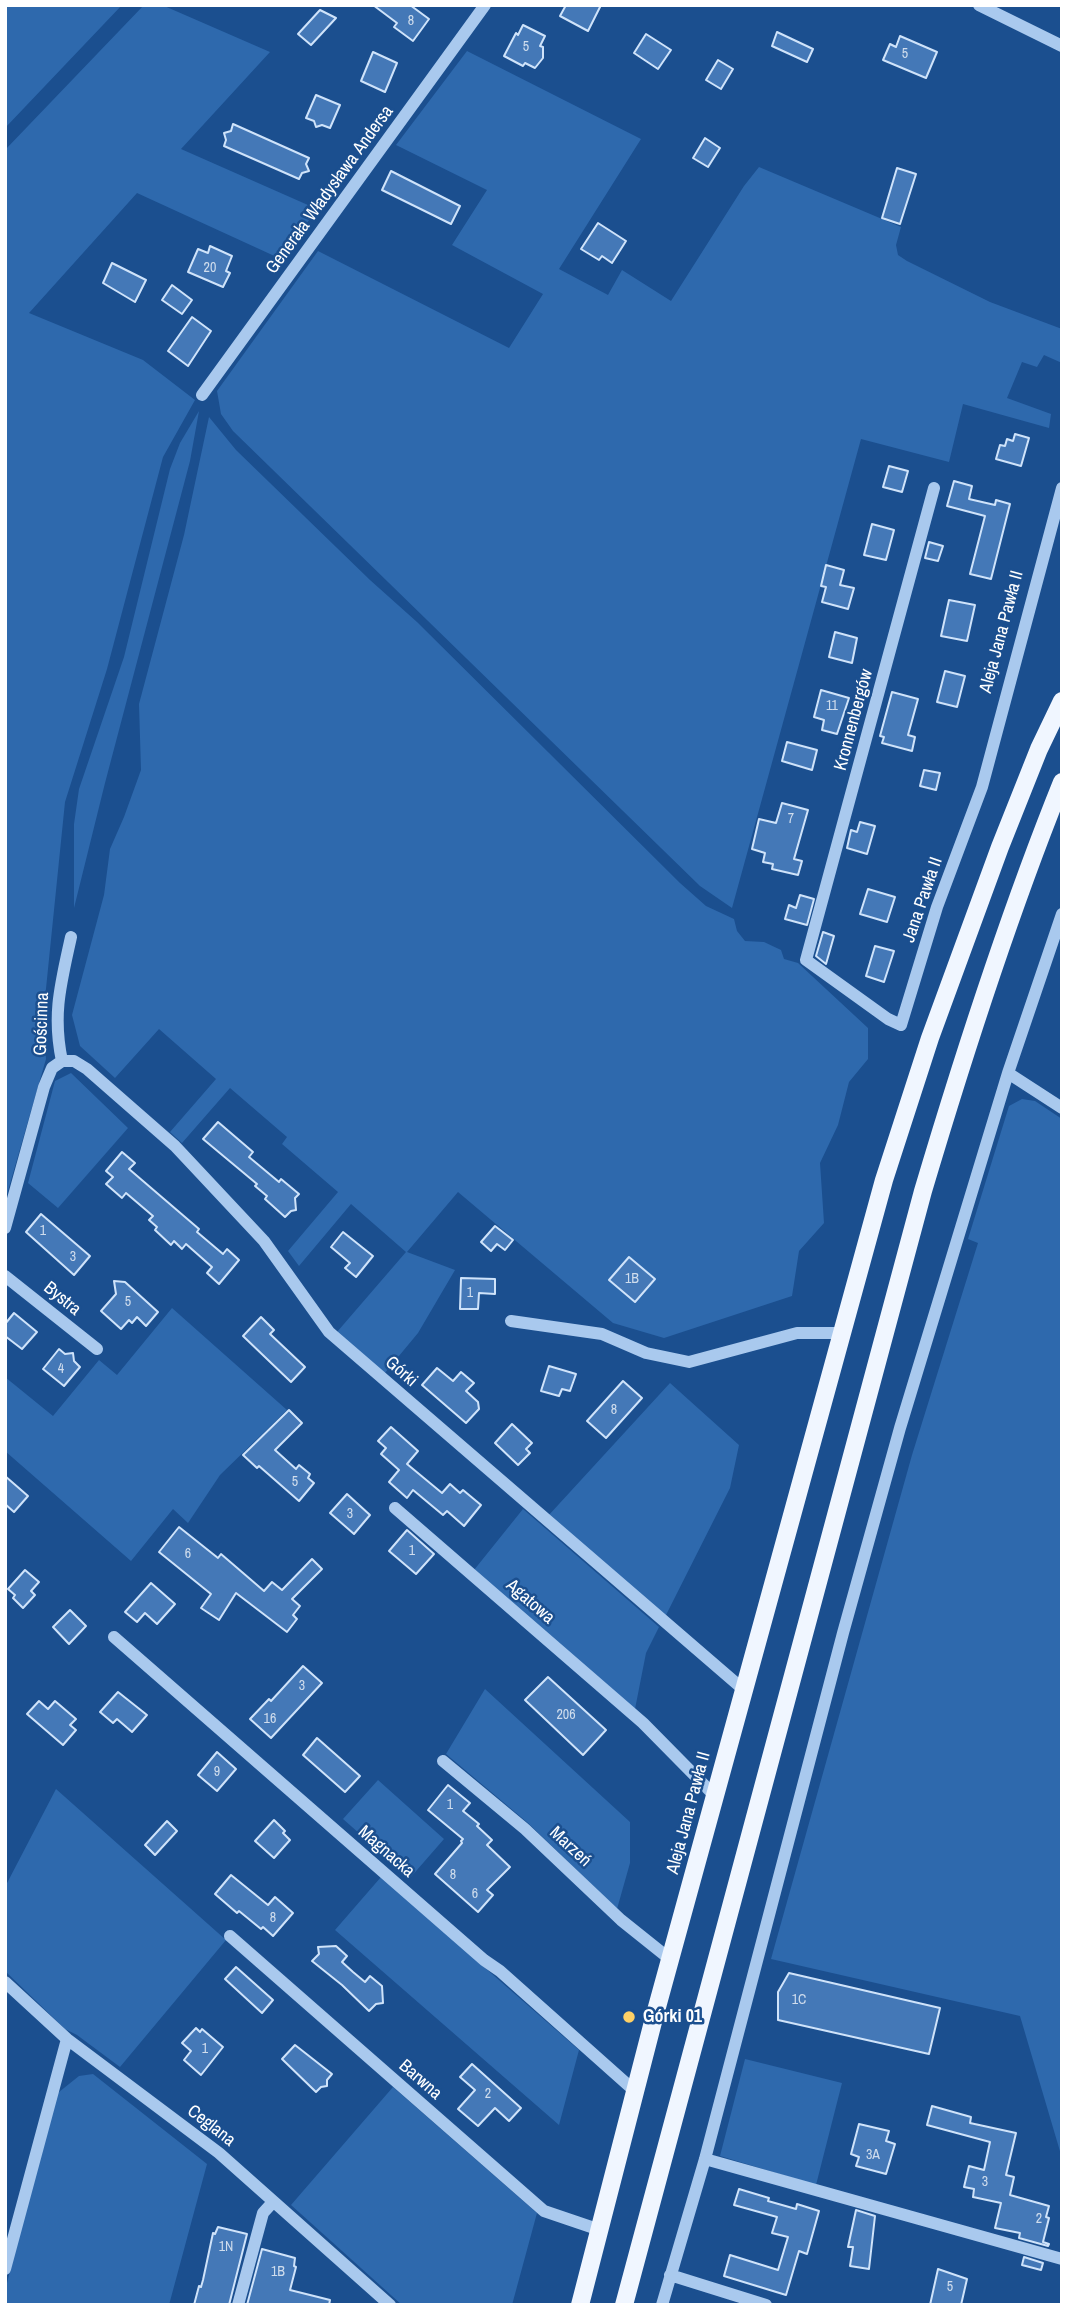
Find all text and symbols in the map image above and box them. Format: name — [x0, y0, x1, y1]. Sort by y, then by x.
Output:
house number: 8 — [408, 13, 414, 29]
house number: 5 — [523, 39, 529, 55]
house number: 5 — [902, 46, 908, 62]
street label: Generała Władysława Andersa — [262, 102, 398, 278]
house number: 20 — [204, 260, 216, 276]
street label: Aleja Jana Pawła II — [975, 569, 1029, 695]
street label: Kronnenbergów — [830, 667, 878, 773]
house number: 11 — [826, 698, 838, 714]
house number: 7 — [788, 811, 794, 827]
street label: Jana Pawła II — [898, 855, 948, 945]
street label: Gościnna — [30, 992, 54, 1056]
house number: 1 — [40, 1223, 46, 1239]
house number: 3 — [70, 1249, 76, 1265]
house number: 1B — [625, 1271, 639, 1287]
street label: Bystra — [39, 1277, 85, 1321]
house number: 1 — [467, 1285, 473, 1301]
house number: 5 — [125, 1294, 131, 1310]
street label: Górki — [380, 1352, 422, 1392]
house number: 4 — [58, 1361, 64, 1377]
house number: 8 — [611, 1402, 617, 1418]
house number: 5 — [292, 1474, 298, 1490]
house number: 3 — [347, 1506, 353, 1522]
house number: 1 — [409, 1543, 415, 1559]
house number: 6 — [185, 1546, 191, 1562]
street label: Agatowa — [501, 1575, 559, 1629]
house number: 3 — [299, 1678, 305, 1694]
house number: 206 — [556, 1707, 576, 1723]
house number: 16 — [264, 1711, 276, 1727]
street label: Aleja Jana Pawła II — [662, 1750, 716, 1876]
house number: 9 — [214, 1764, 220, 1780]
house number: 1 — [447, 1797, 453, 1813]
street label: Magnacka — [353, 1822, 419, 1882]
street label: Marzeń — [545, 1822, 595, 1872]
house number: 8 — [450, 1867, 456, 1883]
house number: 6 — [472, 1886, 478, 1902]
house number: 8 — [270, 1910, 276, 1926]
house number: 1C — [792, 1992, 806, 2008]
place label: Górki 01 — [643, 2006, 702, 2028]
marker: Górki 01 — [621, 2009, 637, 2025]
house number: 1 — [202, 2041, 208, 2057]
street label: Barwna — [394, 2055, 446, 2105]
house number: 2 — [485, 2086, 491, 2102]
street label: Ceglana — [183, 2101, 239, 2151]
house number: 3A — [866, 2147, 880, 2163]
house number: 3 — [982, 2174, 988, 2190]
house number: 2 — [1036, 2211, 1042, 2227]
house number: 1N — [219, 2239, 233, 2255]
house number: 1B — [271, 2264, 285, 2280]
house number: 5 — [947, 2279, 953, 2295]

